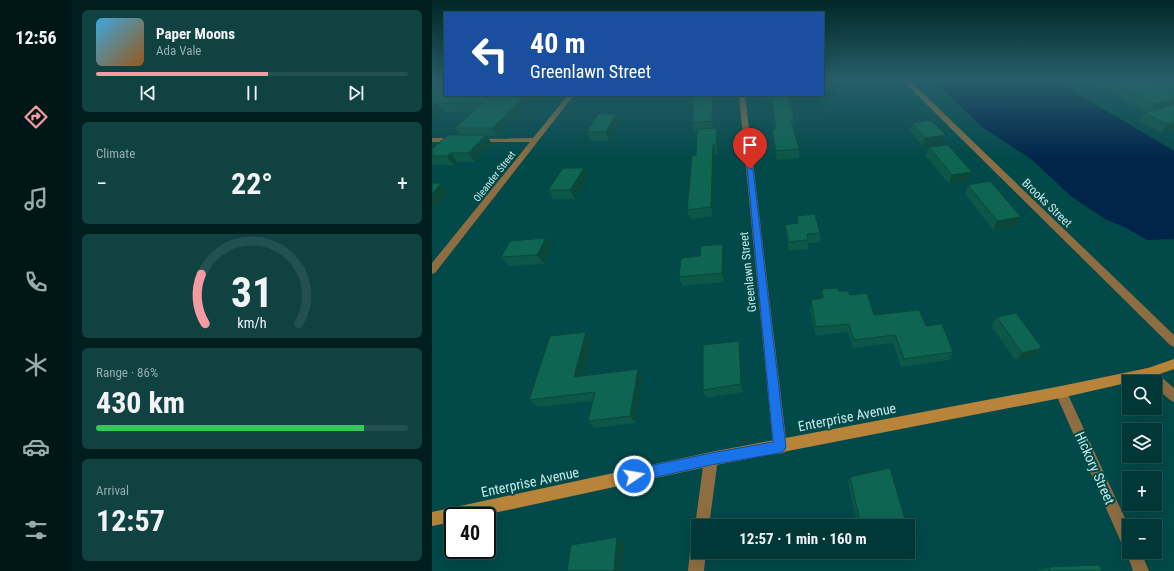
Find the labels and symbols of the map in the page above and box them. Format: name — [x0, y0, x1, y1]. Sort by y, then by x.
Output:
pin — [733, 128, 767, 169]
street label: Oleander Street — [471, 149, 518, 204]
street label: Brooks Street — [1019, 176, 1075, 231]
street label: Greenlawn Street — [737, 231, 759, 313]
street label: Enterprise Avenue — [797, 400, 898, 434]
street label: Hickory Street — [1072, 429, 1118, 507]
position arrow — [613, 455, 655, 497]
street label: Enterprise Avenue — [480, 464, 581, 500]
speed limit sign: 40 — [444, 507, 496, 559]

